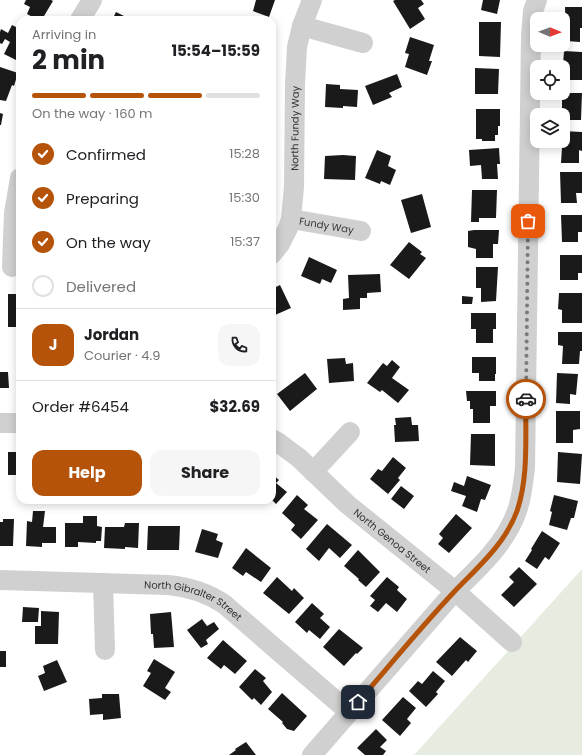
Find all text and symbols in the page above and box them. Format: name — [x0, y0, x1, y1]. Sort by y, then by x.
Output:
north arrow — [530, 12, 570, 52]
map controls — [530, 12, 570, 148]
text: Arriving in — [32, 25, 96, 44]
text: 15:54–15:59 — [171, 40, 260, 61]
text: 2 min — [32, 42, 105, 78]
button: locate — [530, 60, 570, 100]
street label: North Fundy Way — [287, 85, 302, 171]
text: On the way · 160 m — [32, 104, 153, 123]
button: layers — [530, 108, 570, 148]
icon: check — [32, 143, 54, 165]
text: Confirmed — [66, 144, 146, 165]
text: 15:28 — [229, 144, 260, 163]
icon: check — [32, 187, 54, 209]
text: Preparing — [66, 188, 139, 209]
text: 15:30 — [229, 188, 260, 207]
pin — [511, 204, 545, 238]
icon: bag — [517, 210, 539, 232]
street label: Fundy Way — [298, 213, 355, 237]
icon: check — [32, 231, 54, 253]
text: On the way — [66, 232, 151, 253]
text: 15:37 — [230, 232, 260, 251]
text: Delivered — [66, 276, 136, 297]
text: Jordan — [84, 324, 139, 345]
button: phone — [218, 324, 260, 366]
text: J — [49, 334, 57, 355]
text: Courier · 4.9 — [84, 346, 160, 365]
courier — [506, 379, 546, 419]
icon: car — [515, 388, 537, 410]
text: Order #6454 — [32, 396, 129, 417]
text: $32.69 — [209, 396, 260, 417]
button: Help — [32, 450, 142, 496]
button: Share — [150, 450, 260, 496]
street label: North Genoa Street — [351, 505, 435, 577]
street label: North Gibralter Street — [144, 577, 246, 624]
pin — [341, 685, 375, 719]
icon: home — [347, 691, 369, 713]

